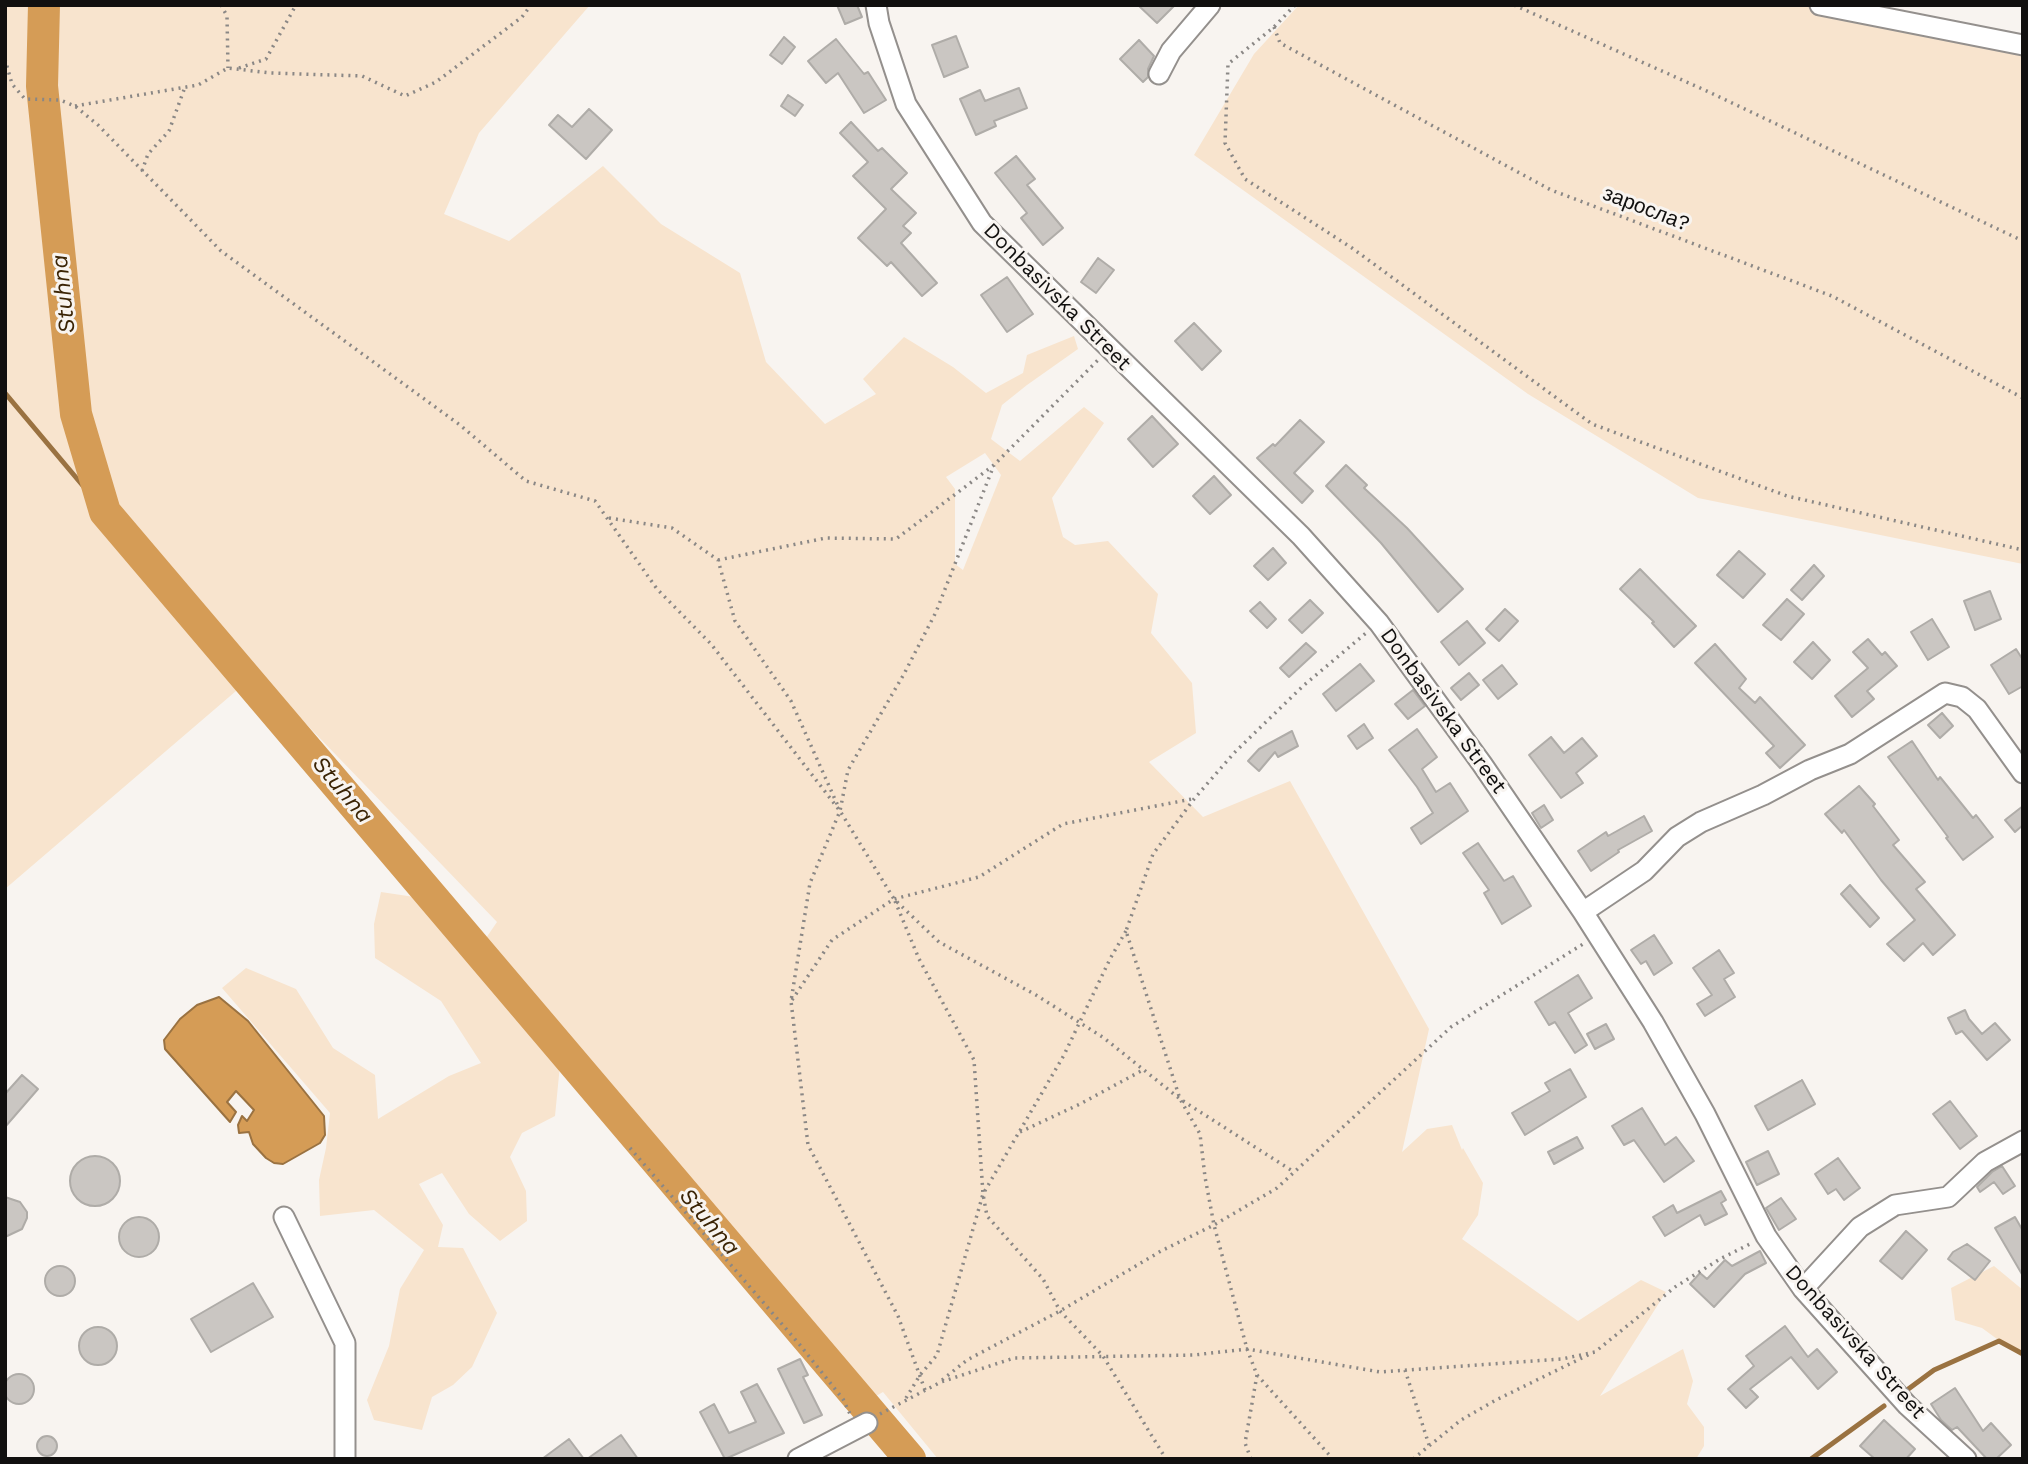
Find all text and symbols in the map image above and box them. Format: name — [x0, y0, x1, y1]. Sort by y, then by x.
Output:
street label: заросла? — [1599, 181, 1693, 237]
street label: Donbasivska Street — [978, 218, 1136, 376]
water label: Stuhna — [46, 253, 82, 335]
street label: Donbasivska Street — [1375, 623, 1511, 799]
water label: Stuhna — [306, 751, 378, 829]
water label: Stuhna — [673, 1183, 745, 1261]
street label: Donbasivska Street — [1779, 1260, 1931, 1424]

